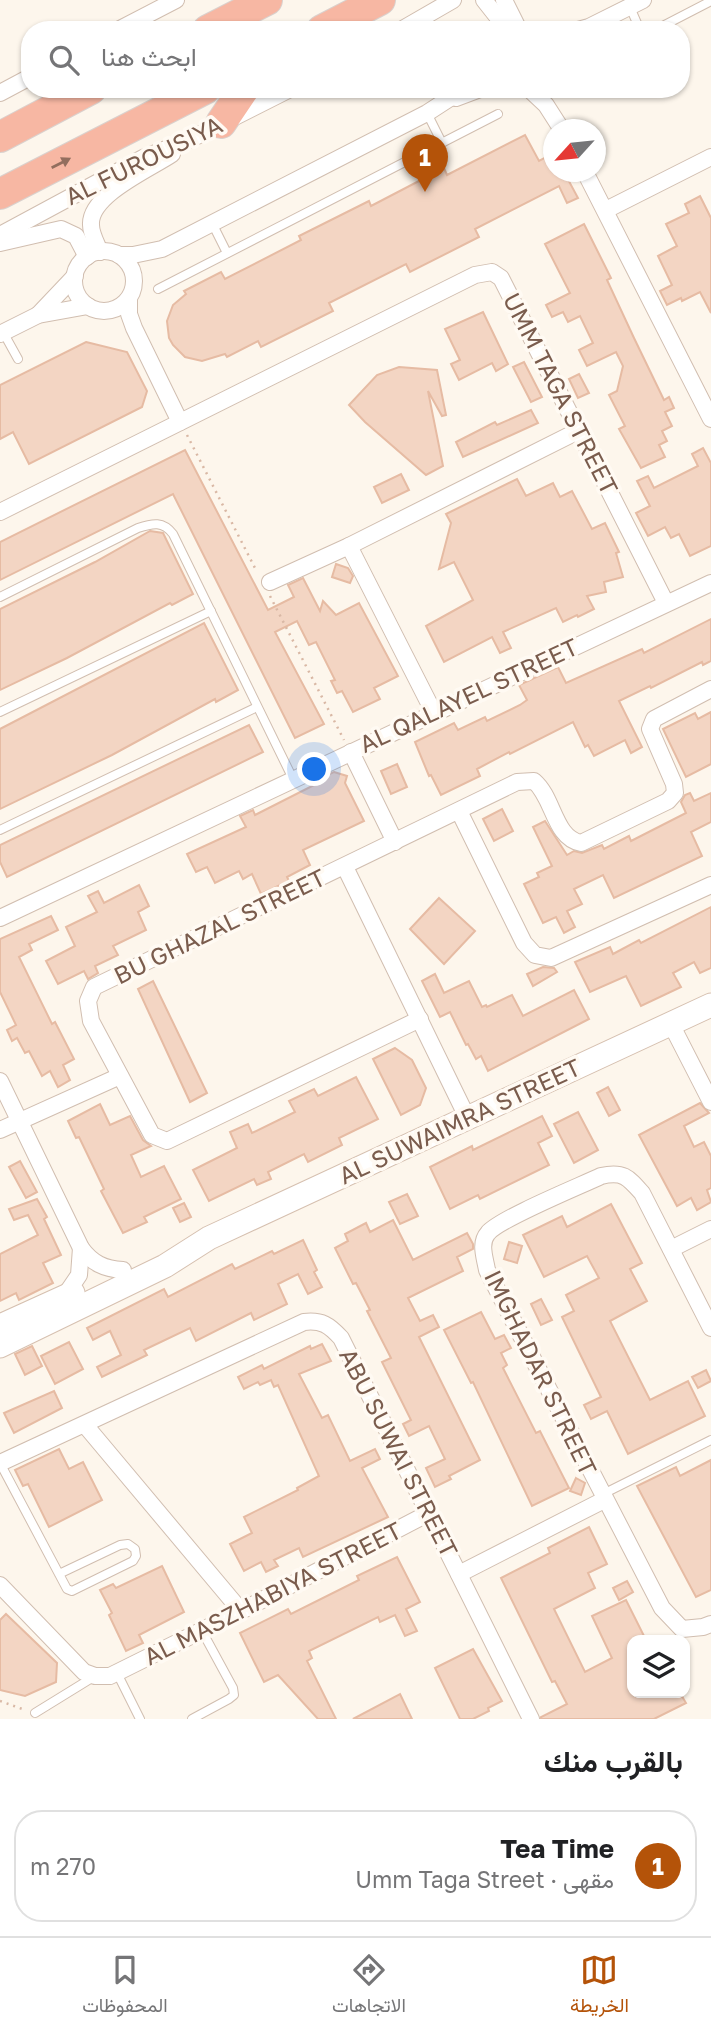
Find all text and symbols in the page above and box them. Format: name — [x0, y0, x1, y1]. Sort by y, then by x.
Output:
search box — [21, 21, 690, 98]
icon: search — [45, 41, 83, 79]
text: ابحث هنا — [101, 41, 197, 72]
street label: AL FUROUSIYA — [60, 109, 227, 210]
north arrow — [543, 119, 606, 182]
pin: 1 — [402, 134, 448, 192]
one-way arrow — [51, 158, 71, 169]
street label: UMM TAGA STREET — [498, 288, 625, 499]
street label: AL QALAYEL STREET — [354, 631, 582, 758]
your location — [297, 752, 331, 786]
street label: BU GHAZAL STREET — [109, 862, 330, 989]
street label: AL SUWAIMRA STREET — [334, 1052, 585, 1189]
street label: IMGHADAR STREET — [479, 1265, 604, 1480]
street label: ABU SUWAI STREET — [334, 1343, 465, 1562]
street label: AL MASZHABIYA STREET — [139, 1515, 406, 1670]
map controls — [627, 1635, 690, 1698]
button: layers — [627, 1635, 690, 1698]
text: بالقرب منك — [544, 1743, 683, 1779]
text: Tea Time — [500, 1833, 614, 1864]
text: 270 m — [30, 1852, 96, 1880]
text: 1 — [652, 1852, 664, 1880]
text: مقهى · Umm Taga Street — [355, 1865, 614, 1893]
tab: المحفوظات — [82, 1951, 168, 2022]
tab: الاتجاهات — [332, 1951, 406, 2022]
tab: الخريطة — [570, 1951, 629, 2022]

